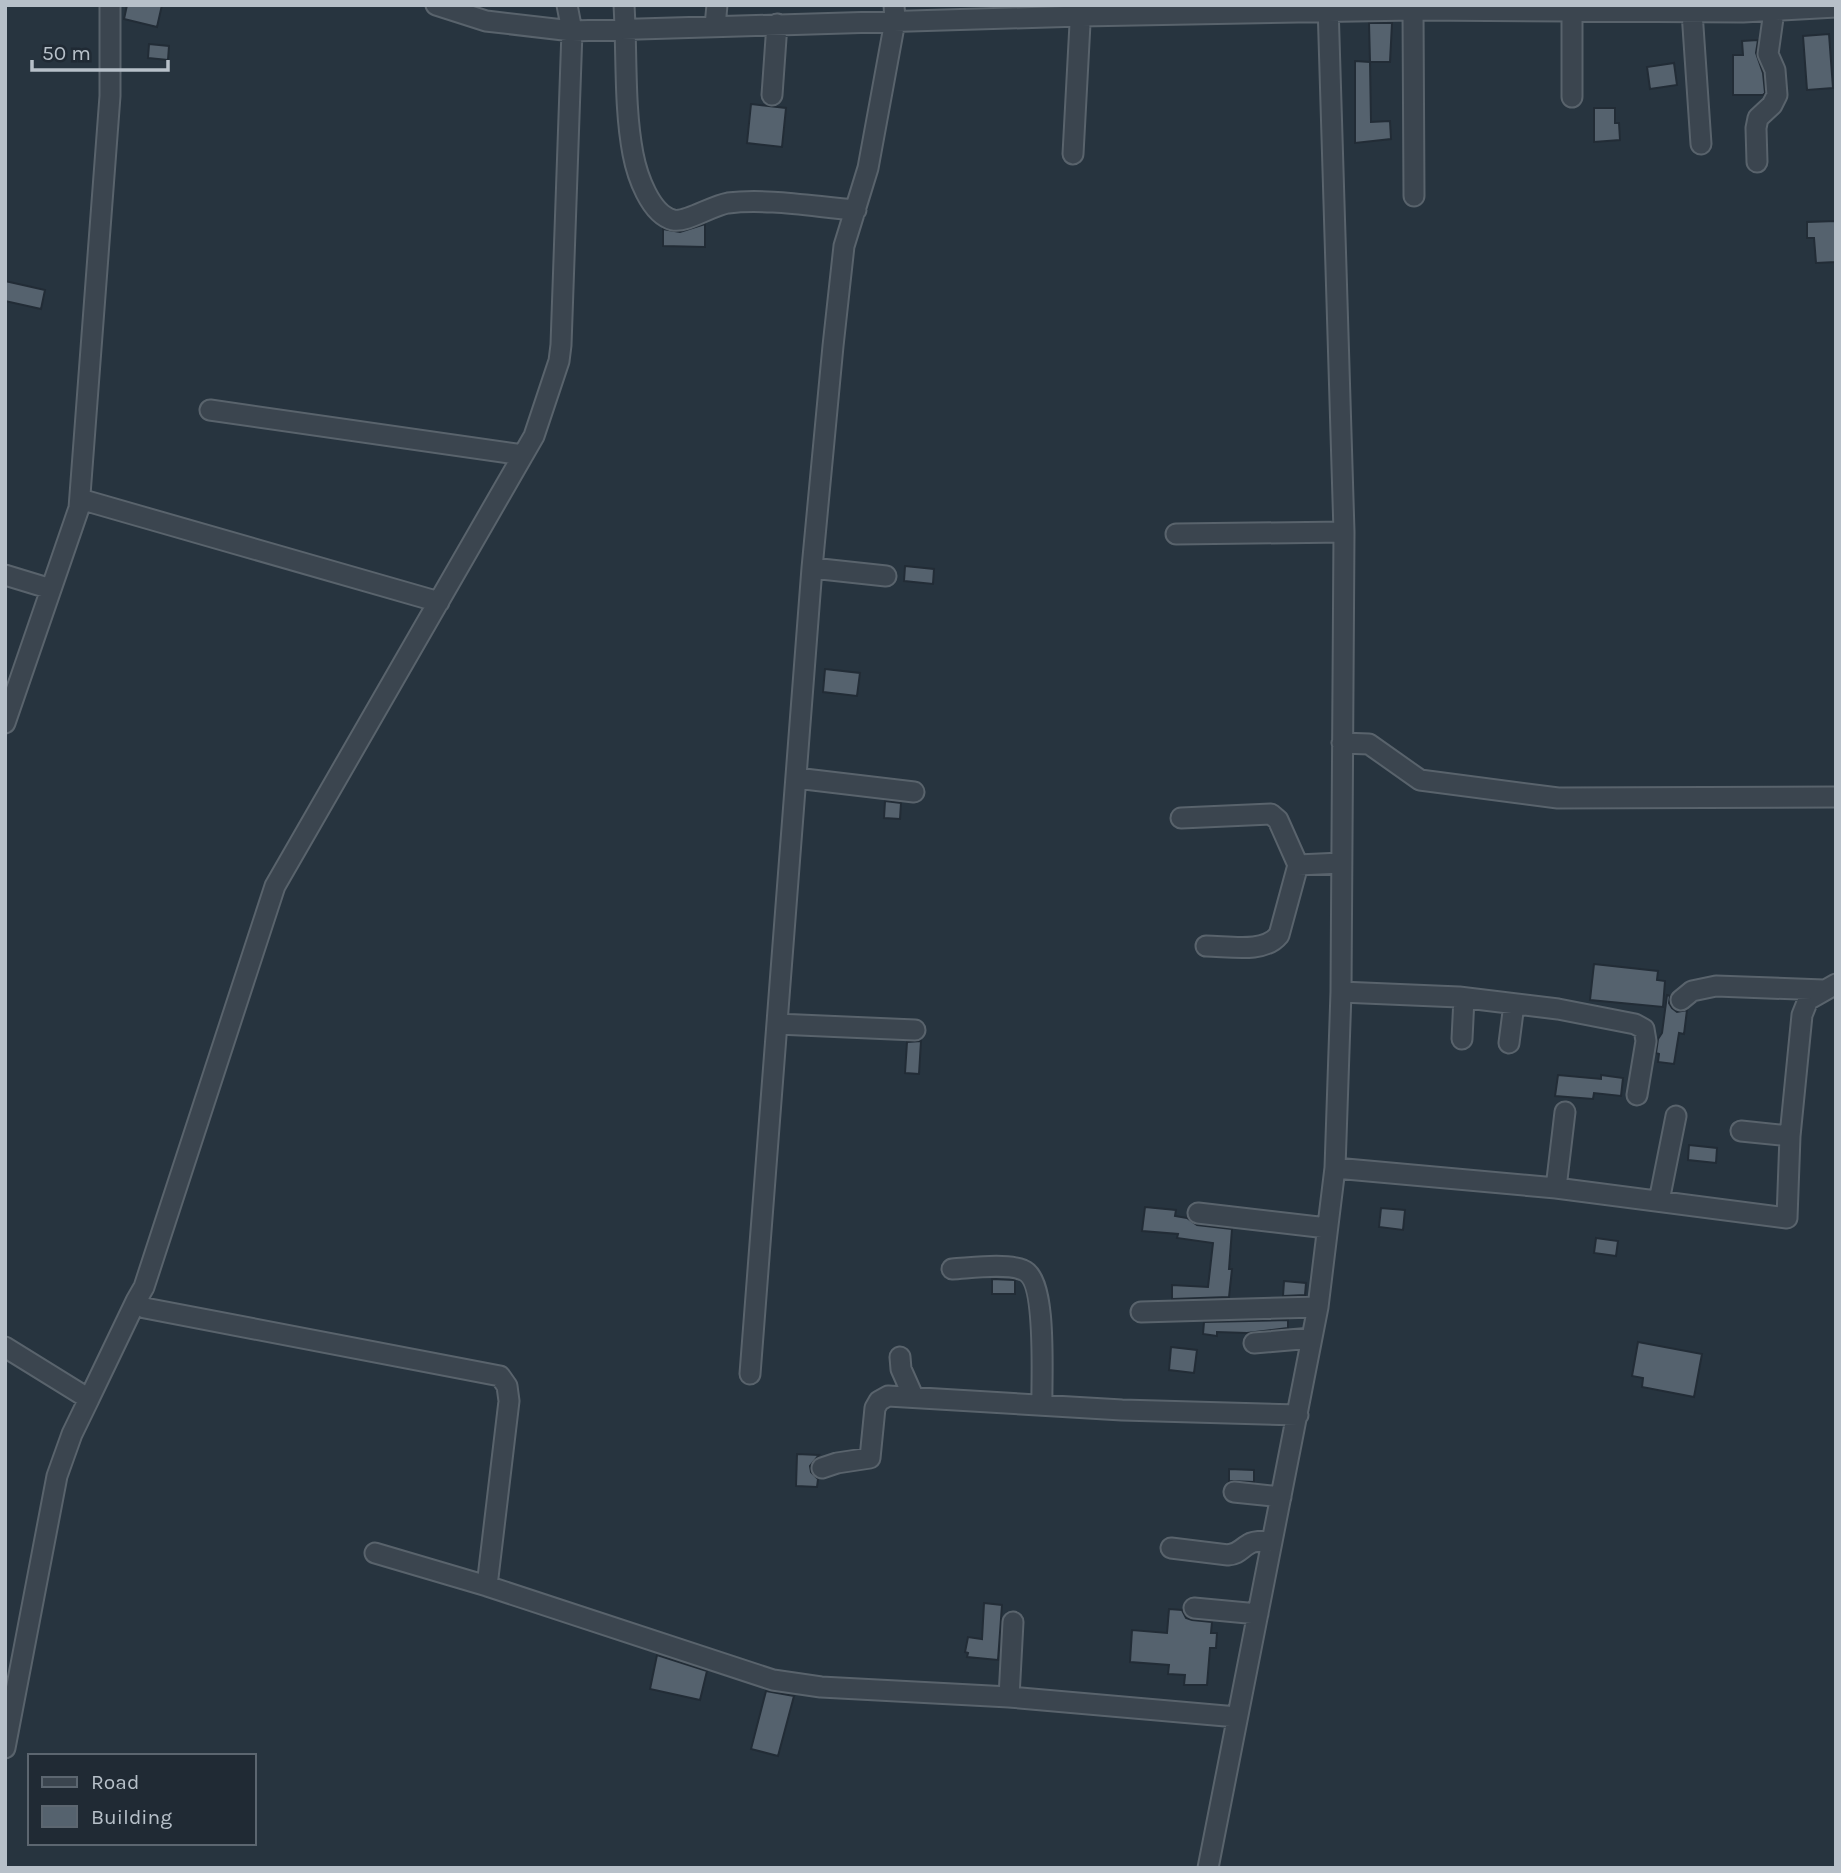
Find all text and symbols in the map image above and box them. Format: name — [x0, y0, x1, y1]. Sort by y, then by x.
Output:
scale bar — [32, 28, 168, 72]
text: 50 m — [42, 41, 91, 65]
legend — [28, 1754, 256, 1845]
text: Road — [91, 1770, 139, 1794]
text: Building — [91, 1805, 172, 1829]

